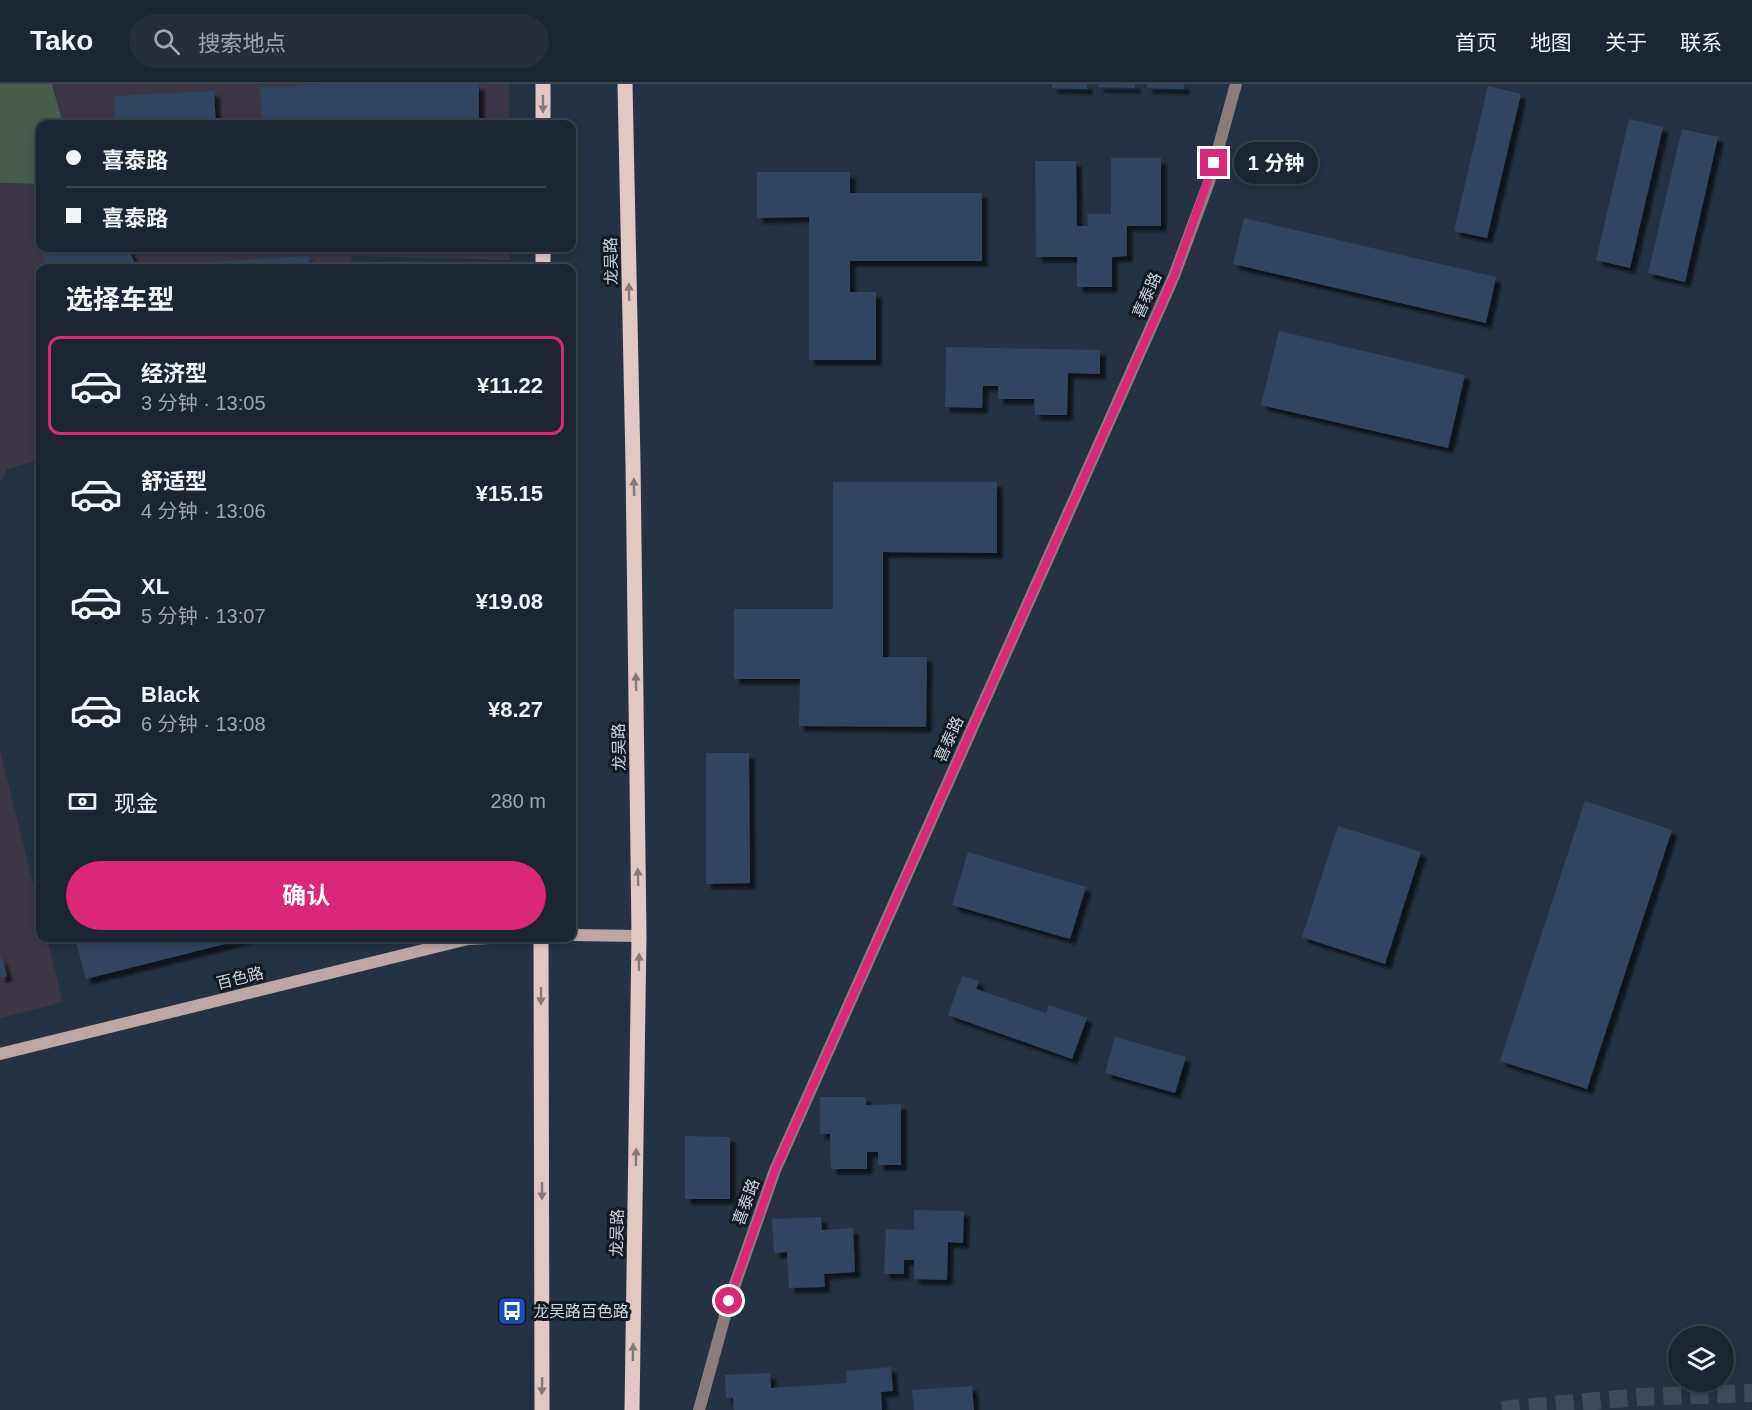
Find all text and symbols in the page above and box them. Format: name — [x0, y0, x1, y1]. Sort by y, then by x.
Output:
search box — [129, 14, 549, 68]
text: Tako — [30, 25, 93, 56]
icon: search — [150, 25, 183, 58]
text: 搜索地点 — [198, 31, 286, 56]
text: 首页 — [1455, 31, 1497, 54]
text: 地图 — [1530, 31, 1572, 54]
text: 关于 — [1605, 31, 1647, 54]
text: 联系 — [1680, 31, 1722, 54]
one-way arrow — [538, 95, 548, 114]
callout: 1 分钟 — [1235, 142, 1319, 184]
text: 喜泰路 — [102, 148, 168, 173]
route end — [1200, 149, 1227, 176]
text: 1 分钟 — [1248, 152, 1304, 174]
text: 喜泰路 — [102, 206, 168, 231]
street label: 龙吴路 — [602, 237, 620, 285]
street label: 喜泰路 — [1129, 270, 1165, 320]
one-way arrow — [625, 283, 634, 302]
text: 选择车型 — [66, 285, 174, 315]
icon: car — [69, 359, 123, 413]
text: 经济型 — [141, 361, 207, 386]
text: ¥11.22 — [477, 373, 543, 398]
text: 3 分钟 · 13:05 — [141, 392, 266, 414]
icon: car — [69, 467, 123, 521]
text: 舒适型 — [141, 469, 207, 494]
one-way arrow — [629, 478, 639, 497]
text: ¥15.15 — [476, 481, 543, 506]
text: 4 分钟 · 13:06 — [141, 500, 266, 522]
text: XL — [141, 574, 169, 599]
icon: car — [69, 575, 123, 629]
text: ¥19.08 — [476, 589, 543, 614]
text: 5 分钟 · 13:07 — [141, 605, 266, 627]
one-way arrow — [631, 673, 641, 692]
text: Black — [141, 682, 200, 707]
icon: car — [69, 683, 123, 737]
text: ¥8.27 — [488, 697, 543, 722]
text: 6 分钟 · 13:08 — [141, 713, 266, 735]
street label: 喜泰路 — [931, 714, 967, 764]
street label: 龙吴路 — [610, 723, 628, 771]
icon: cash — [66, 785, 99, 818]
text: 280 m — [490, 790, 546, 812]
text: 现金 — [114, 791, 158, 816]
button: 确认 — [66, 861, 546, 930]
one-way arrow — [633, 868, 643, 887]
one-way arrow — [634, 952, 643, 971]
street label: 百色路 — [215, 964, 265, 992]
one-way arrow — [536, 986, 546, 1005]
one-way arrow — [631, 1147, 641, 1166]
street label: 喜泰路 — [730, 1177, 762, 1227]
one-way arrow — [537, 1181, 547, 1200]
street label: 龙吴路 — [608, 1209, 626, 1257]
route start — [715, 1287, 742, 1314]
bus stop icon: 龙吴路百色路 — [496, 1295, 528, 1327]
place label: 龙吴路百色路 — [533, 1303, 629, 1320]
map controls — [1668, 1326, 1734, 1392]
button: layers — [1668, 1326, 1734, 1392]
one-way arrow — [628, 1342, 638, 1361]
one-way arrow — [537, 1376, 547, 1395]

